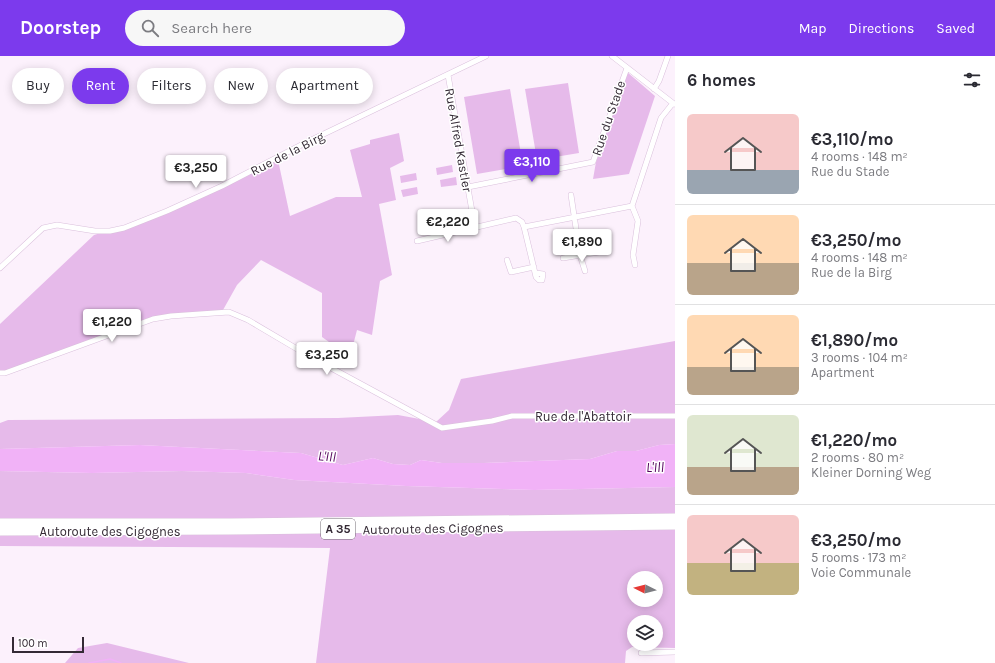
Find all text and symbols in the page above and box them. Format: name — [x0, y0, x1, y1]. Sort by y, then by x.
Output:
search box — [125, 10, 405, 46]
text: Doorstep — [20, 17, 101, 39]
icon: search — [139, 17, 161, 39]
text: Search here — [171, 19, 252, 37]
text: Map — [799, 20, 827, 37]
text: Directions — [849, 20, 914, 37]
text: Saved — [936, 20, 975, 37]
chip: Buy — [12, 68, 64, 104]
chip: Rent — [72, 68, 129, 104]
chip: Filters — [137, 68, 206, 104]
chip: New — [214, 68, 268, 104]
chip: Apartment — [276, 68, 373, 104]
icon: filters — [961, 69, 983, 91]
text: 6 homes — [687, 70, 756, 90]
street label: Rue du Stade — [589, 78, 628, 158]
street label: Rue Alfred Kastler — [442, 87, 475, 193]
street label: Rue de la Birg — [248, 128, 327, 178]
text: €3,110/mo — [811, 129, 893, 149]
icon: home — [719, 130, 767, 178]
pin: €3,110 — [499, 149, 565, 183]
text: 4 rooms · 148 m² — [811, 149, 908, 164]
text: €3,110 — [513, 154, 551, 169]
pin: €3,250 — [163, 155, 229, 189]
text: €3,250 — [174, 160, 218, 175]
text: Rue du Stade — [811, 164, 890, 179]
pin: €2,220 — [415, 209, 481, 243]
text: €2,220 — [426, 214, 470, 229]
pin: €1,890 — [549, 229, 615, 263]
text: €3,250/mo — [811, 230, 901, 250]
icon: home — [719, 231, 767, 279]
text: €1,890 — [562, 234, 602, 249]
text: 4 rooms · 148 m² — [811, 250, 908, 265]
text: Rue de la Birg — [811, 265, 892, 280]
pin: €1,220 — [79, 309, 145, 343]
text: €1,220 — [92, 314, 132, 329]
text: €1,890/mo — [811, 330, 898, 350]
icon: home — [719, 331, 767, 379]
pin: €3,250 — [294, 342, 360, 376]
text: €3,250 — [305, 347, 349, 362]
text: 3 rooms · 104 m² — [811, 350, 908, 365]
text: Apartment — [811, 365, 874, 380]
street label: Rue de l'Abattoir — [535, 409, 631, 424]
text: €1,220/mo — [811, 430, 897, 450]
icon: home — [719, 431, 767, 479]
water label: L'Ill — [317, 447, 337, 466]
text: 2 rooms · 80 m² — [811, 450, 904, 465]
water label: L'Ill — [646, 459, 665, 476]
text: Kleiner Dorning Weg — [811, 465, 931, 480]
road number: A 35 — [321, 519, 355, 539]
street label: Autoroute des Cigognes — [362, 520, 504, 537]
street label: Autoroute des Cigognes — [40, 524, 181, 539]
text: €3,250/mo — [811, 530, 901, 550]
icon: home — [719, 531, 767, 579]
text: 5 rooms · 173 m² — [811, 550, 906, 565]
text: Voie Communale — [811, 565, 911, 580]
north arrow — [627, 571, 663, 607]
map controls — [627, 571, 663, 651]
button: layers — [627, 615, 663, 651]
scale bar — [12, 635, 84, 654]
text: 100 m — [18, 637, 48, 650]

